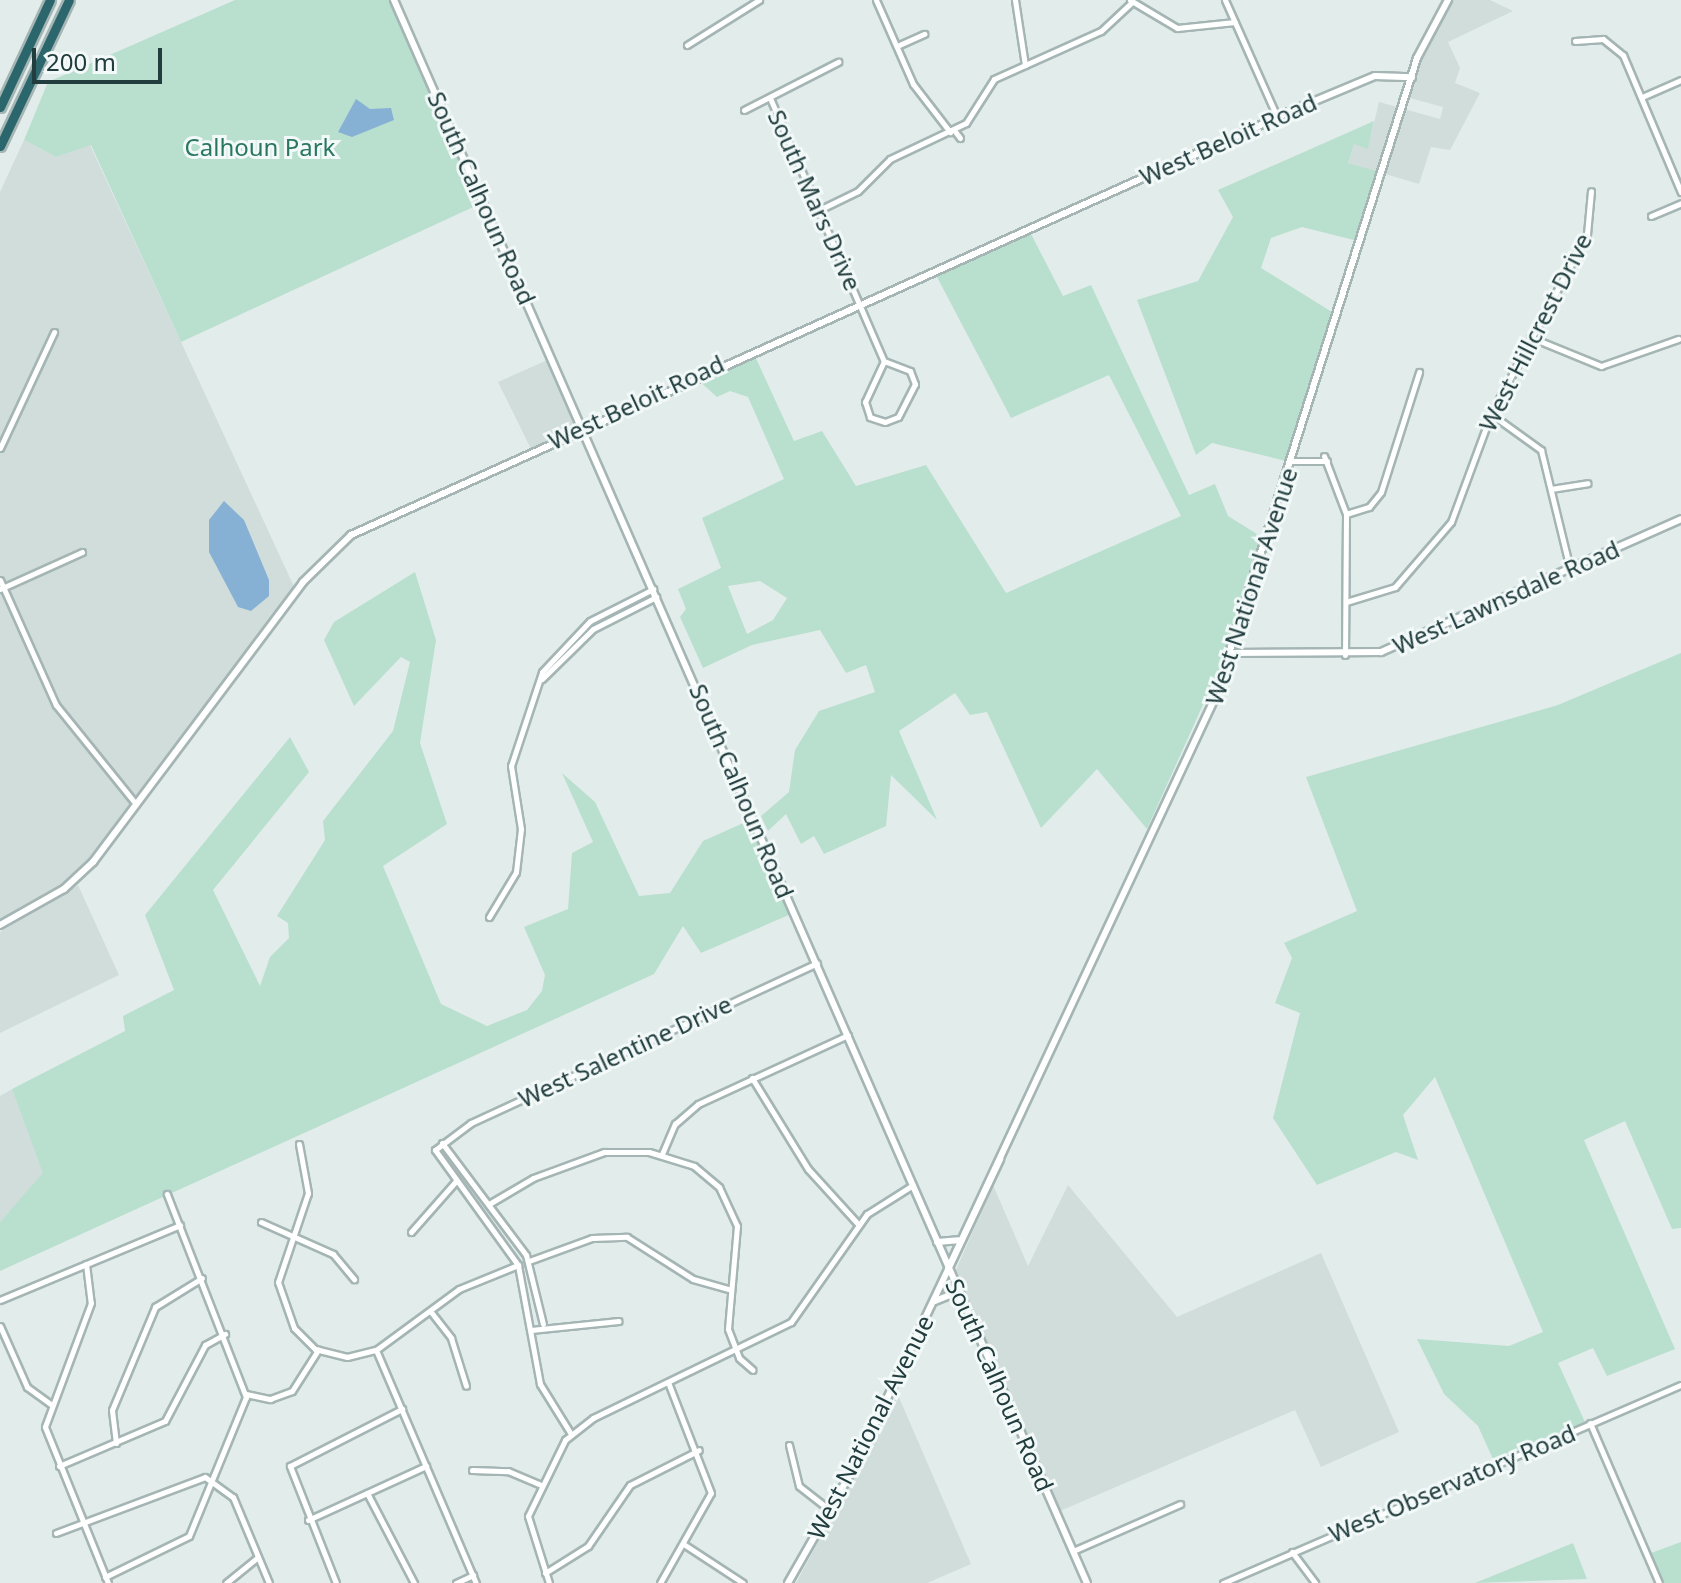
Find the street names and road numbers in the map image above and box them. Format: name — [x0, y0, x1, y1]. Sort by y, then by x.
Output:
street label: South Calhoun Road — [422, 87, 542, 309]
street label: West Beloit Road — [1135, 87, 1321, 191]
street label: South Mars Drive — [762, 105, 868, 295]
street label: West Hillcrest Drive — [1473, 228, 1597, 436]
street label: West Beloit Road — [544, 349, 728, 455]
street label: West National Avenue — [1199, 464, 1303, 708]
street label: West Lawnsdale Road — [1388, 534, 1624, 660]
street label: South Calhoun Road — [684, 680, 800, 902]
street label: West Salentine Drive — [514, 989, 736, 1113]
street label: South Calhoun Road — [940, 1274, 1060, 1496]
street label: West National Avenue — [801, 1310, 939, 1544]
street label: West Observatory Road — [1324, 1418, 1580, 1548]

